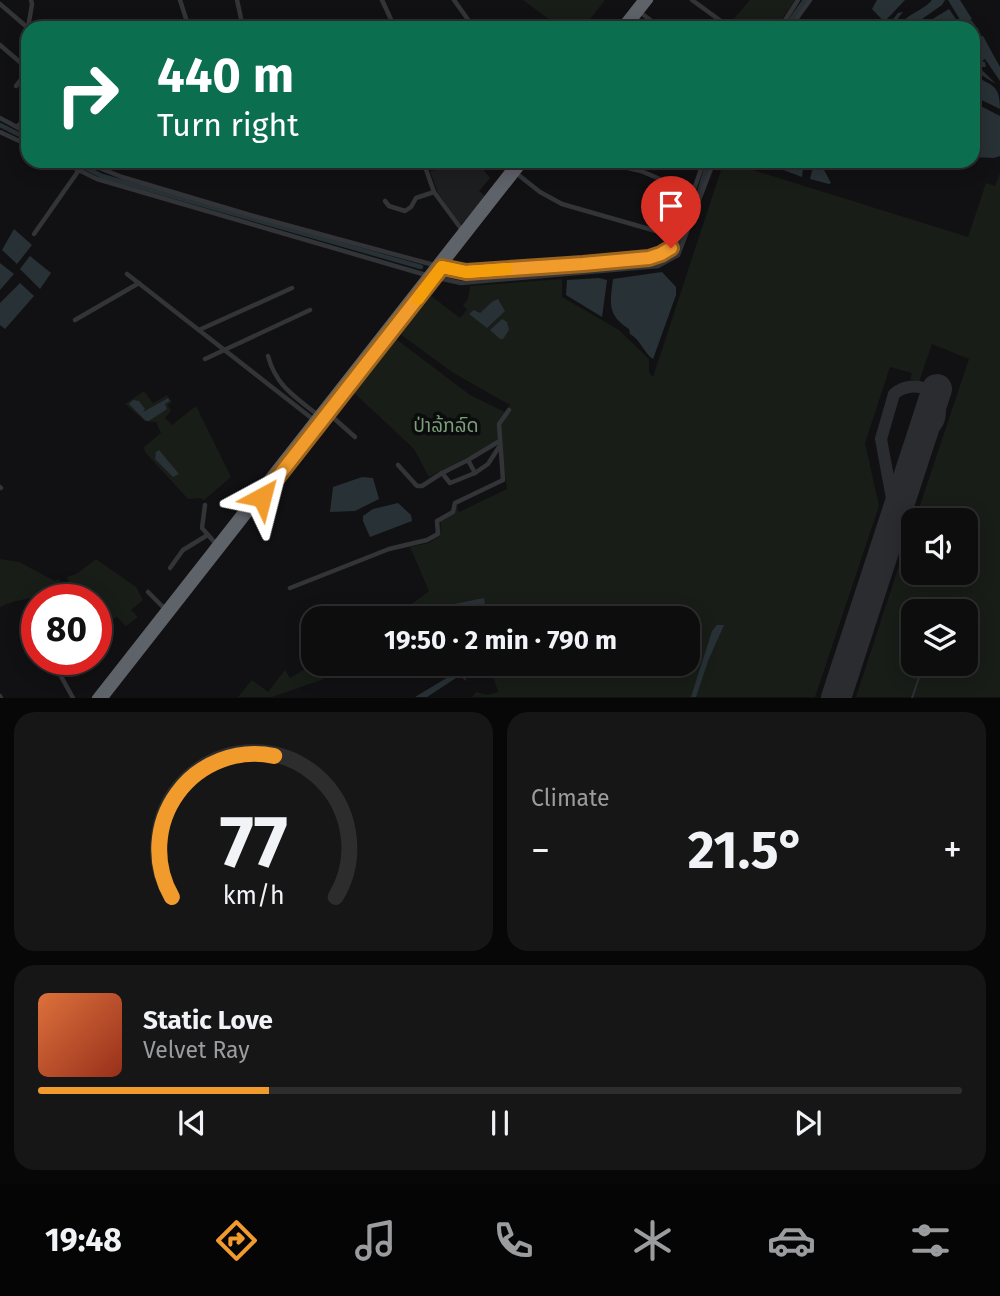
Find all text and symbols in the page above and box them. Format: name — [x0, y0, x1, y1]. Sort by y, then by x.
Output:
text: 440 m — [157, 46, 294, 105]
icon: right — [42, 49, 133, 140]
text: Turn right — [157, 106, 299, 144]
pin — [641, 176, 701, 248]
icon: arrive — [652, 187, 690, 225]
park label: ປ່າລ້ກລົດ — [413, 414, 479, 437]
position arrow — [225, 460, 299, 534]
map controls — [901, 508, 978, 676]
button: sound — [901, 508, 978, 585]
speed limit sign: 80 — [21, 584, 112, 675]
button: layers — [901, 599, 978, 676]
text: 19:50 · 2 min · 790 m — [384, 625, 617, 656]
text: Climate — [531, 784, 610, 812]
text: 77 — [219, 800, 288, 887]
text: 21.5° — [688, 819, 805, 882]
text: − — [531, 827, 550, 873]
text: + — [943, 827, 962, 873]
text: km/h — [223, 881, 284, 911]
text: Static Love — [143, 1005, 273, 1036]
text: Velvet Ray — [143, 1036, 250, 1064]
icon: previous — [173, 1104, 211, 1142]
icon: pause — [481, 1104, 519, 1142]
icon: next — [789, 1104, 827, 1142]
icon: directions — [212, 1216, 261, 1265]
icon: music — [351, 1216, 400, 1265]
icon: phone — [489, 1216, 538, 1265]
icon: climate — [628, 1216, 677, 1265]
icon: car — [767, 1216, 816, 1265]
icon: filters — [906, 1216, 955, 1265]
text: 19:48 — [45, 1221, 122, 1259]

